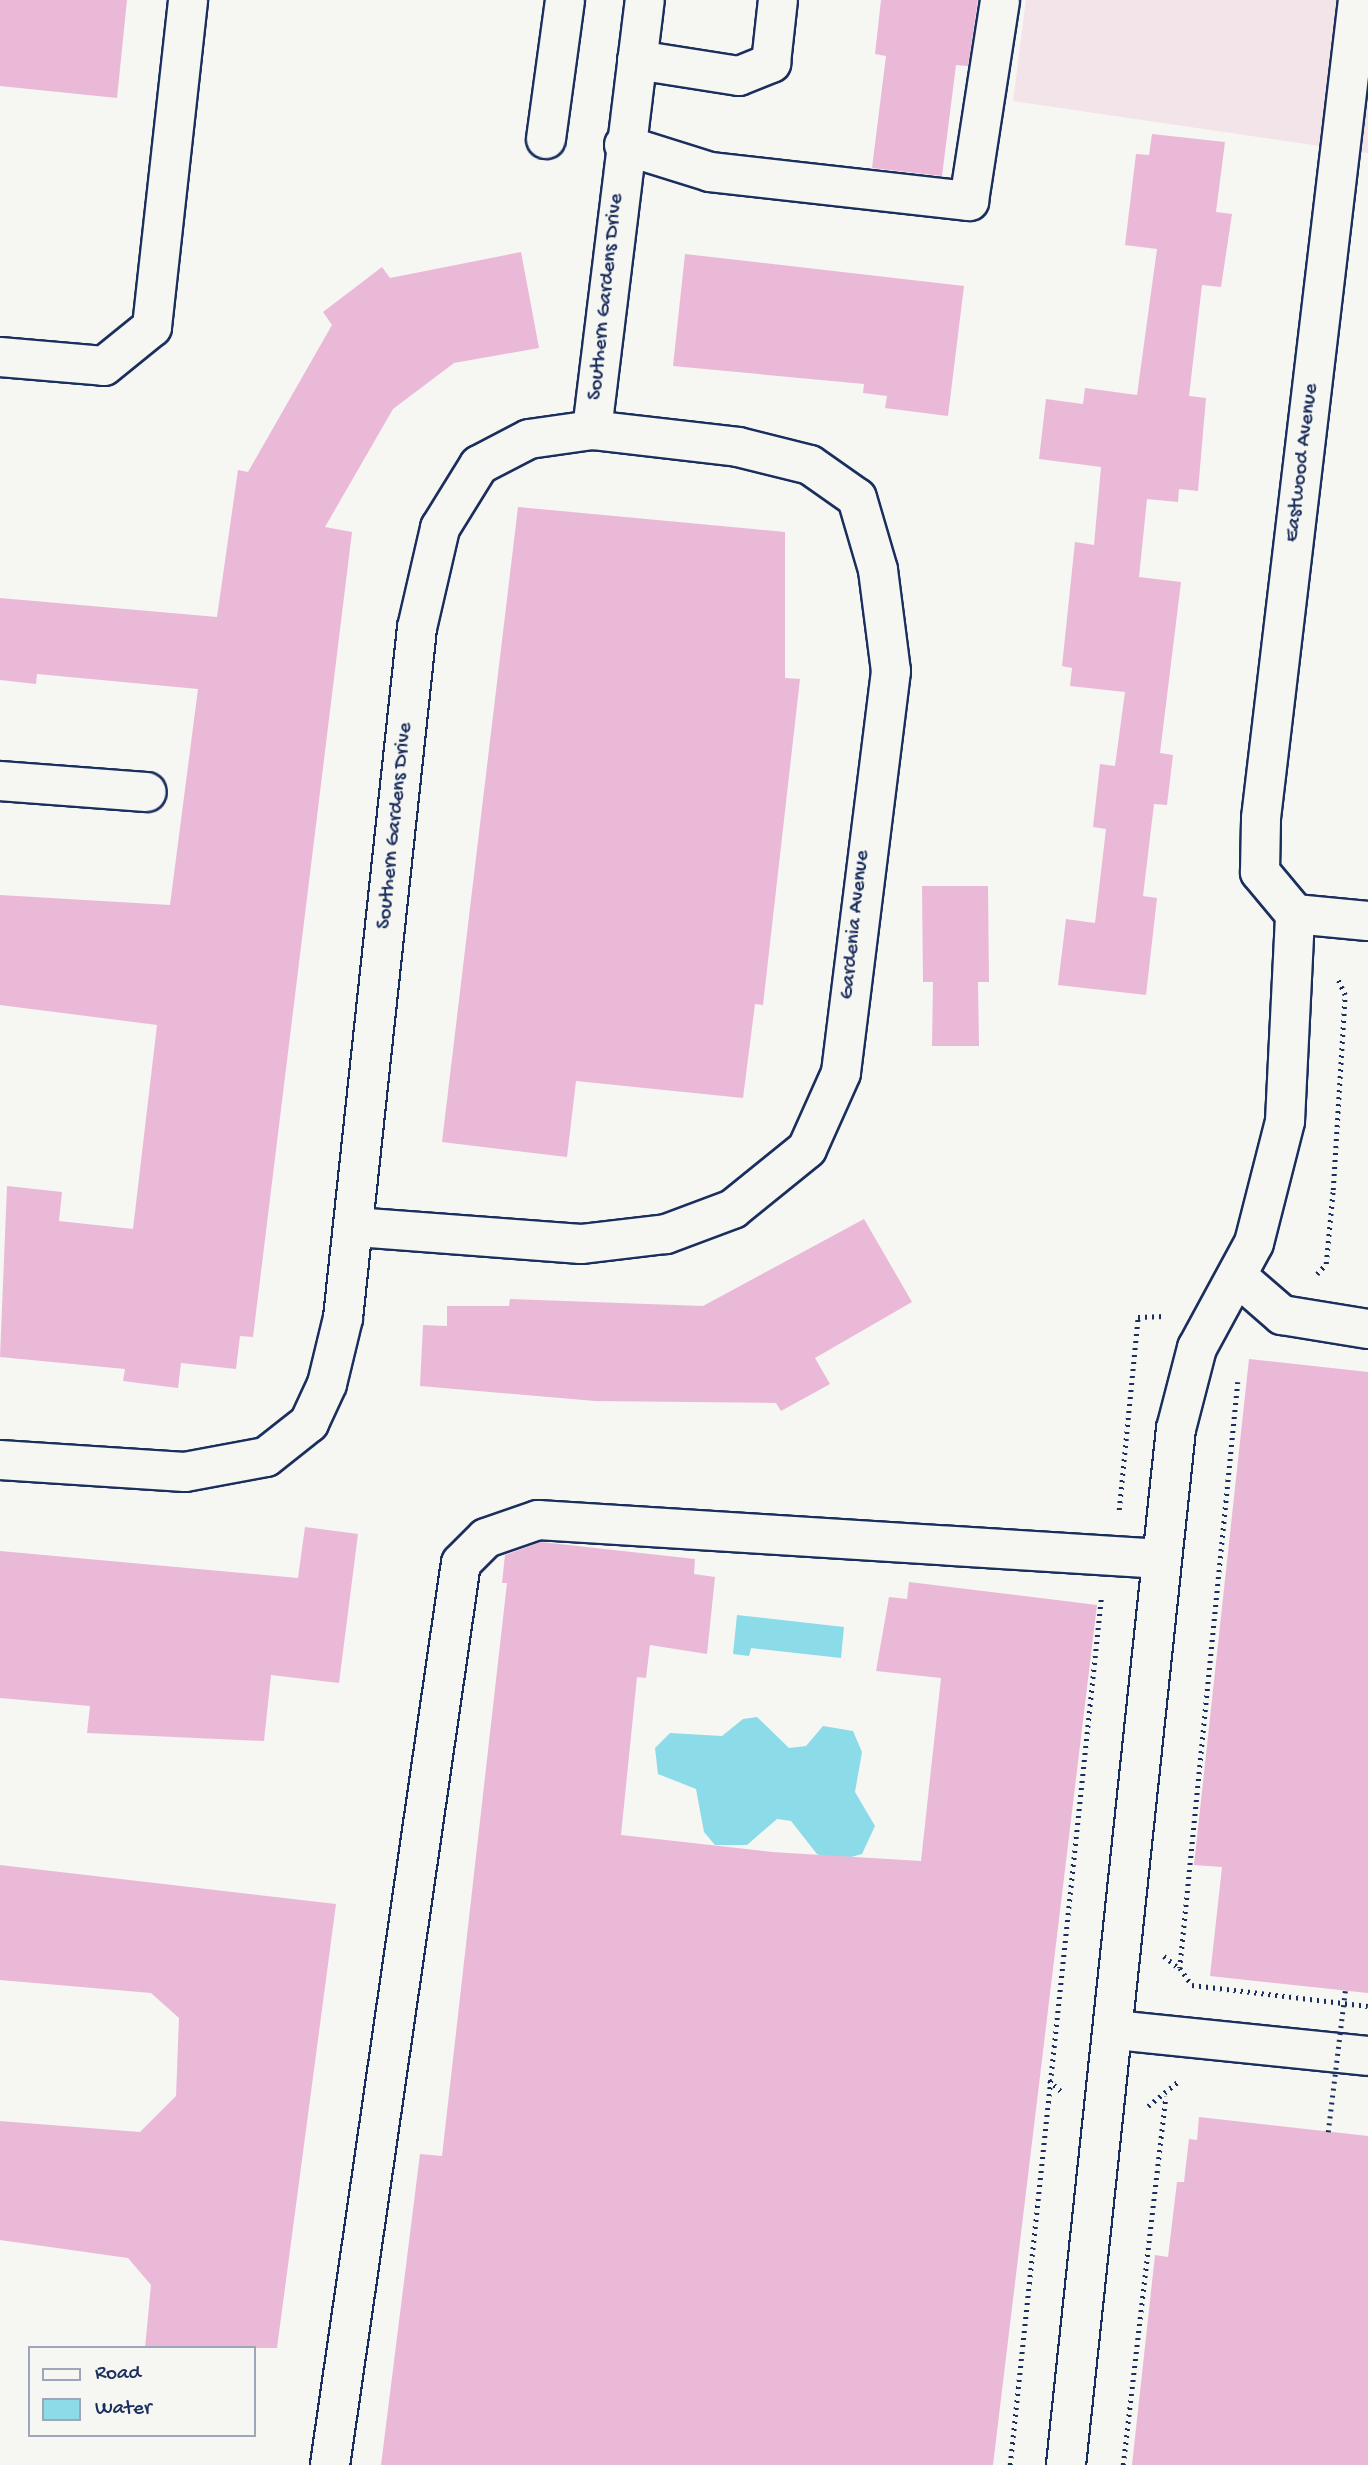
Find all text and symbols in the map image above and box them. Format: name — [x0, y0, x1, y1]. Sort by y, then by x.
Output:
street label: Southern Gardens Drive — [584, 192, 630, 402]
street label: Eastwood Avenue — [1281, 382, 1325, 544]
street label: Southern Gardens Drive — [373, 721, 419, 931]
street label: Gardenia Avenue — [836, 849, 876, 1001]
legend — [28, 2346, 256, 2437]
text: Road — [95, 2362, 141, 2387]
text: Water — [95, 2397, 151, 2422]

